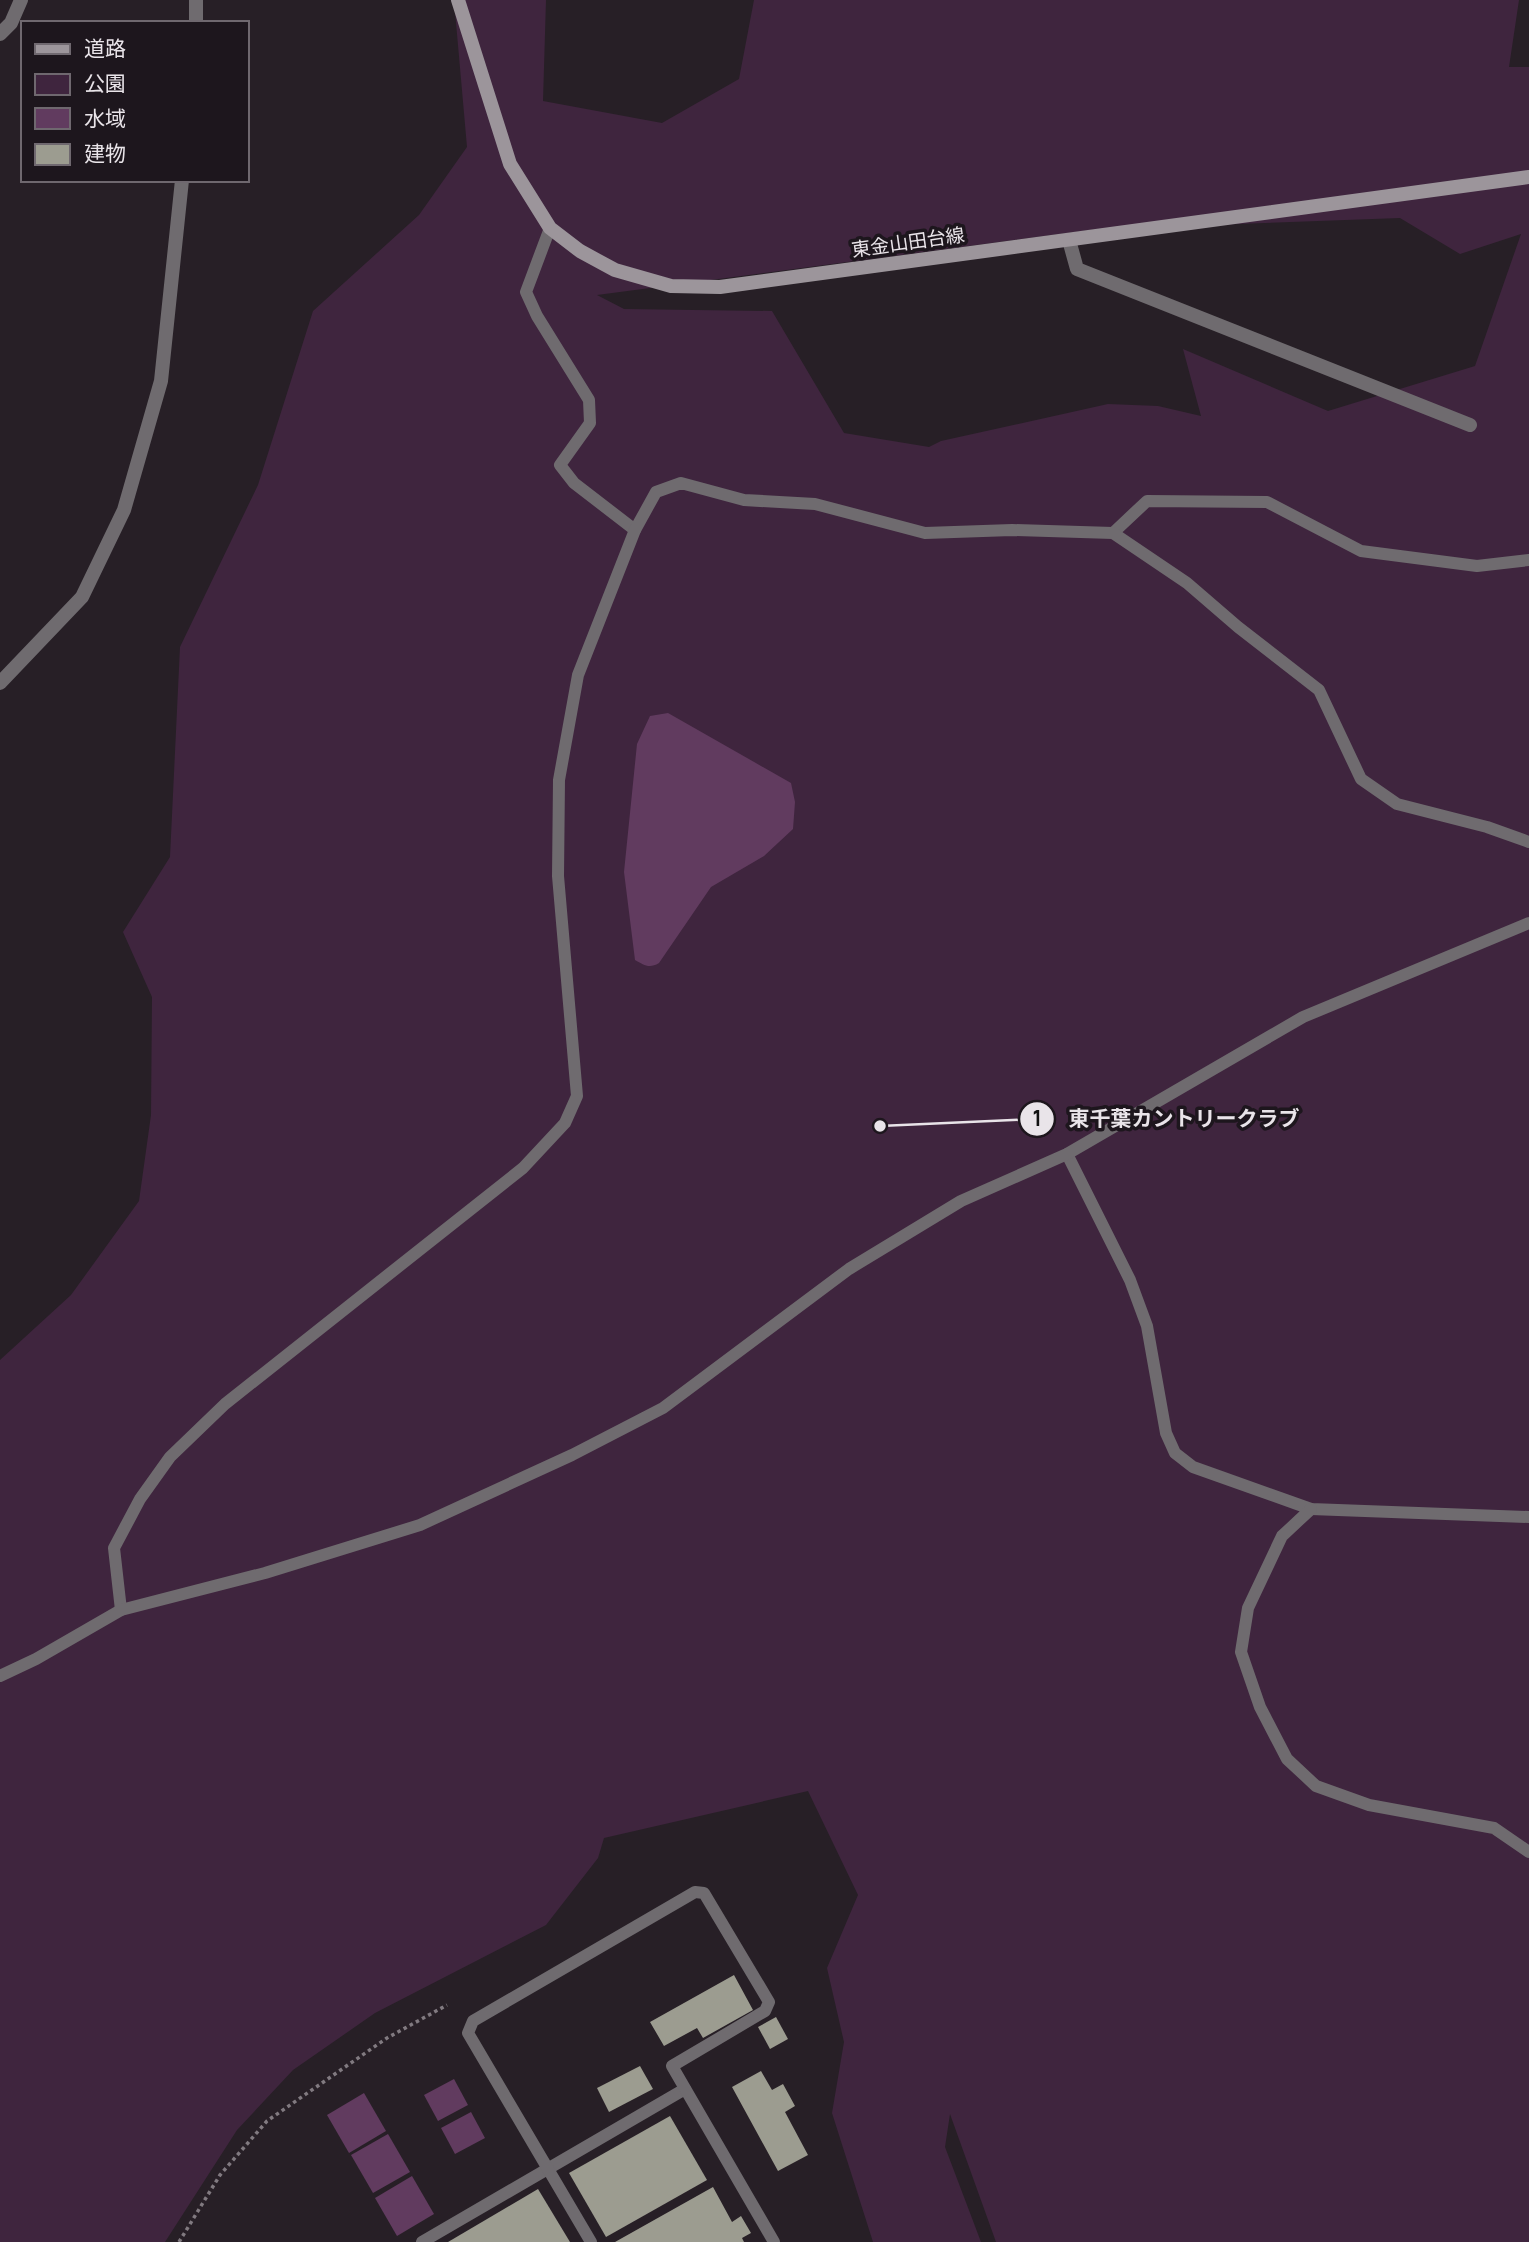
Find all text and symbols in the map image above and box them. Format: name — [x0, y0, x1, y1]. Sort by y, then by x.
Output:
legend — [21, 21, 248, 182]
text: 道路 — [84, 34, 126, 62]
text: 公園 — [84, 69, 126, 97]
text: 水域 — [84, 104, 126, 132]
text: 建物 — [84, 139, 126, 167]
street label: 東金山田台線 — [850, 221, 966, 263]
callout: 東千葉カントリークラブ — [1020, 1098, 1314, 1140]
text: 1 — [1032, 1104, 1042, 1132]
text: 東千葉カントリークラブ — [1069, 1104, 1300, 1132]

